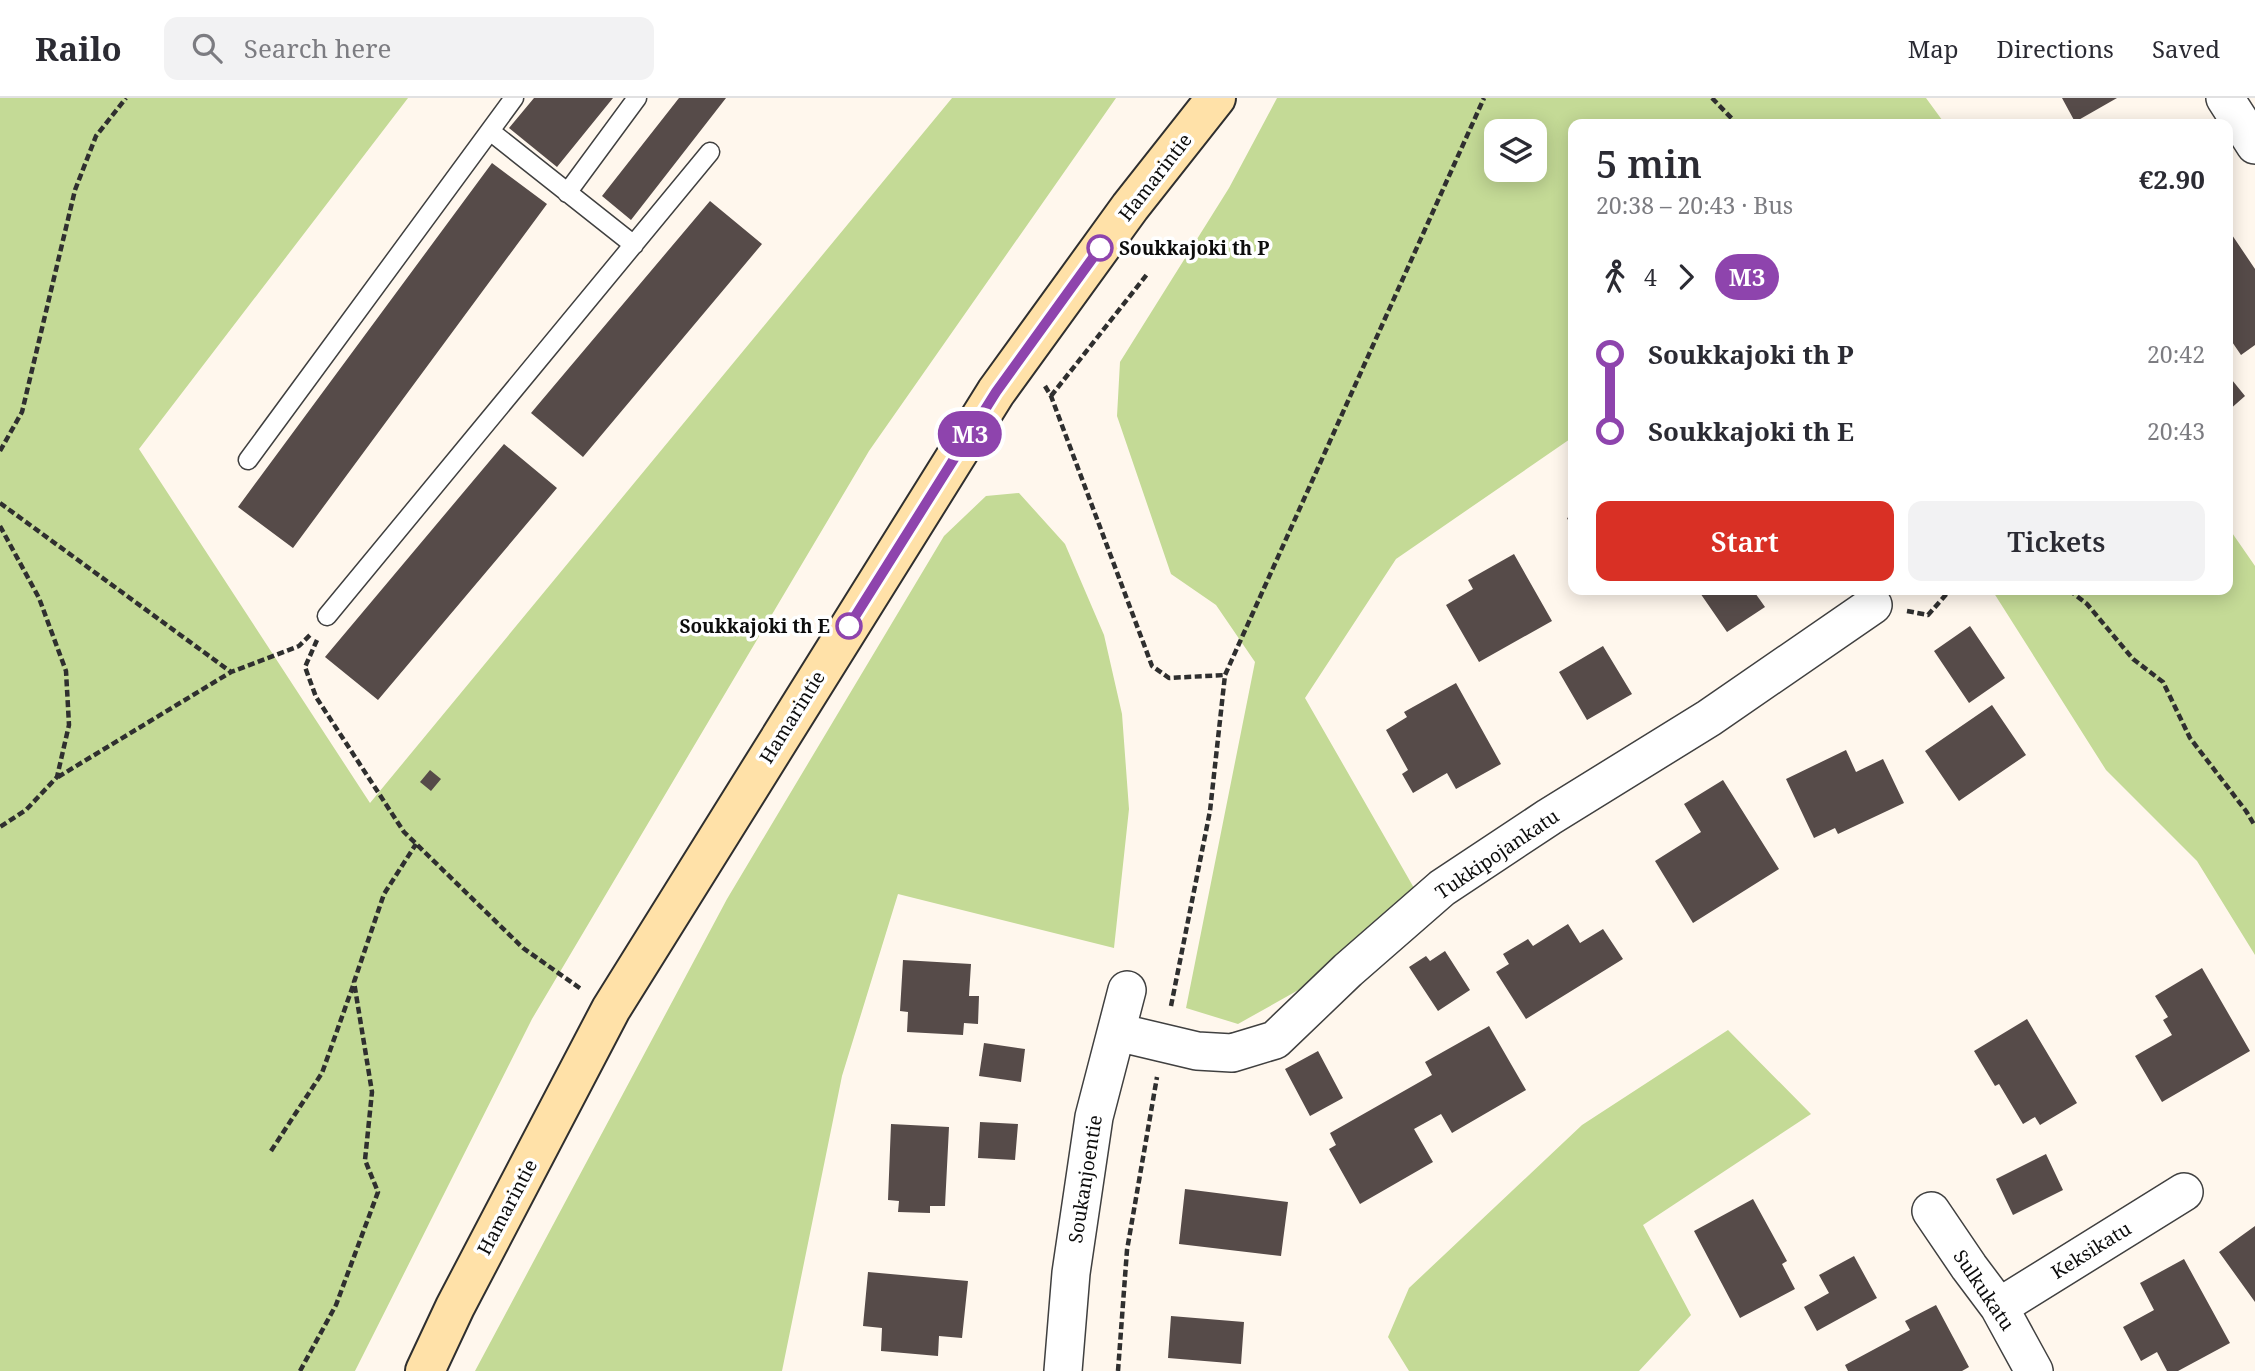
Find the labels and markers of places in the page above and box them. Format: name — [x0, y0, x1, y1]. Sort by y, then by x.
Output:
marker: Soukkajoki th P — [1087, 235, 1113, 261]
place label: Soukkajoki th P — [1119, 235, 1269, 261]
place label: Soukkajoki th E — [679, 613, 830, 639]
marker: Soukkajoki th E — [836, 613, 862, 639]

